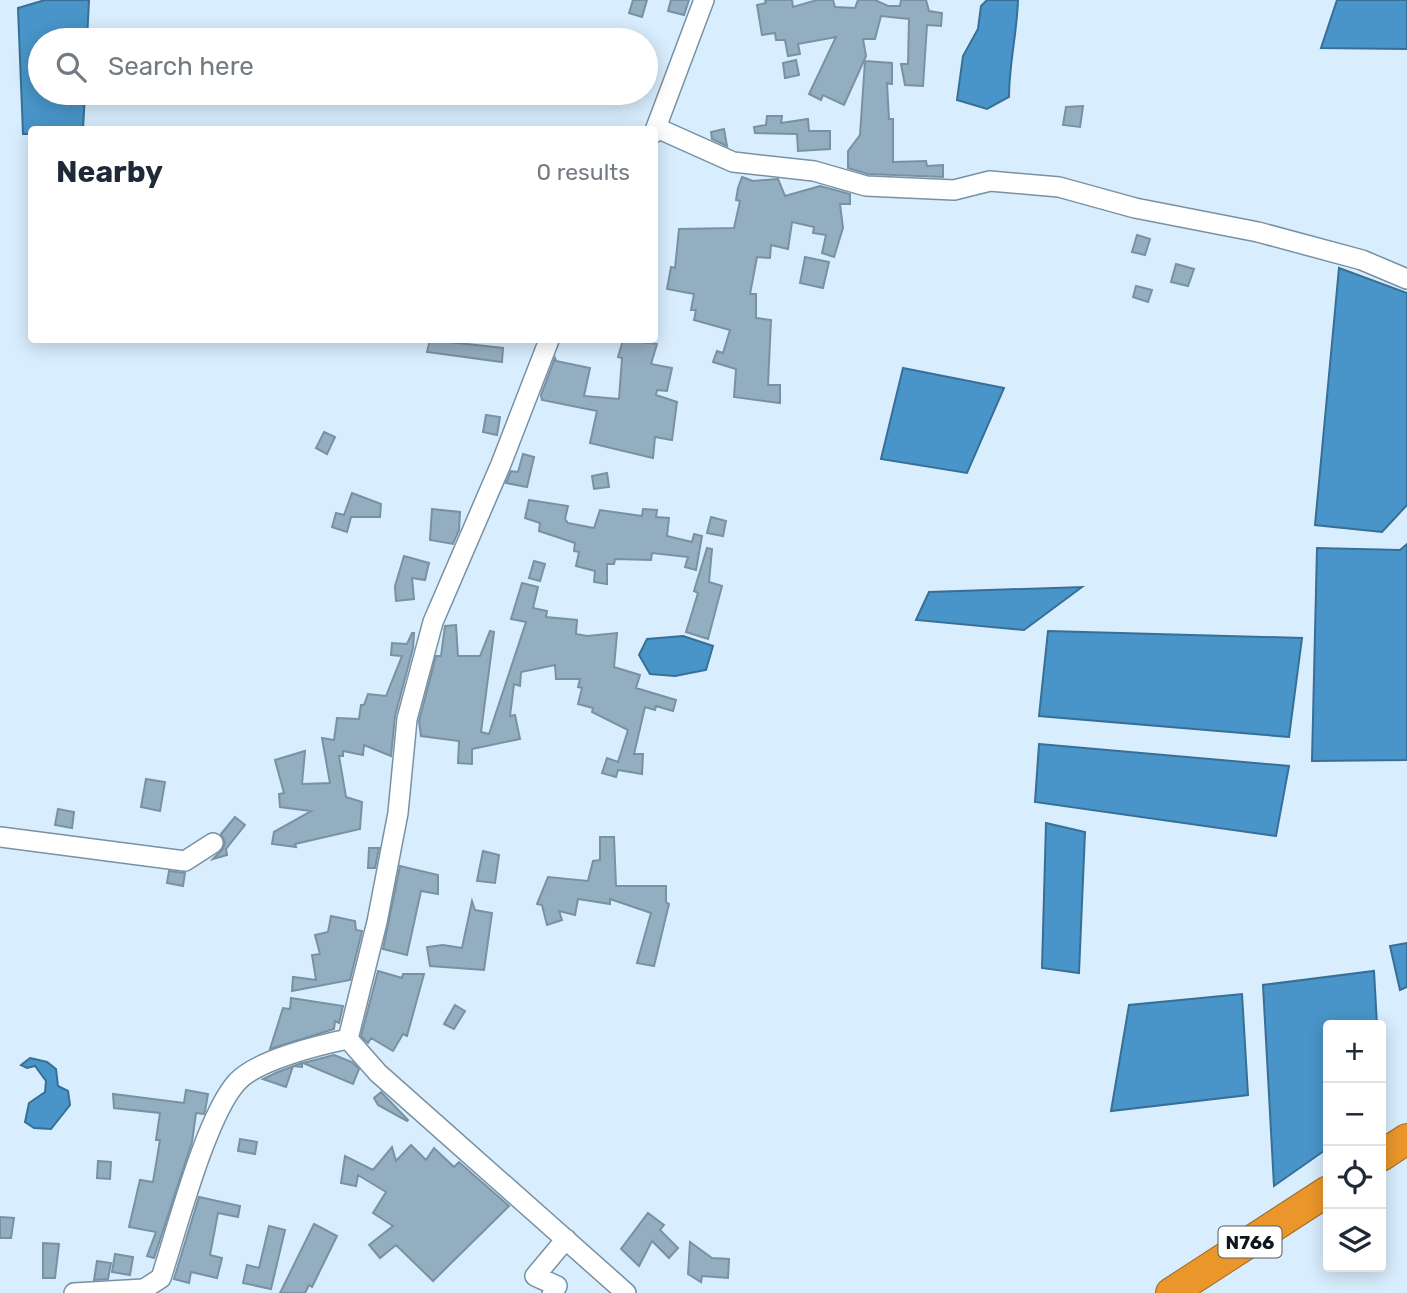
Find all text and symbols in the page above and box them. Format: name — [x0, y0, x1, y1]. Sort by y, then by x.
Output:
search box — [28, 28, 658, 105]
icon: search — [52, 48, 90, 86]
text: Search here — [108, 51, 254, 82]
text: Nearby — [56, 154, 163, 190]
text: 0 results — [536, 158, 630, 186]
map controls — [1323, 1020, 1386, 1272]
button: + — [1323, 1020, 1386, 1083]
button: − — [1323, 1083, 1386, 1146]
button: locate — [1323, 1146, 1386, 1209]
button: layers — [1323, 1209, 1386, 1272]
road number: N766 — [1218, 1226, 1282, 1258]

